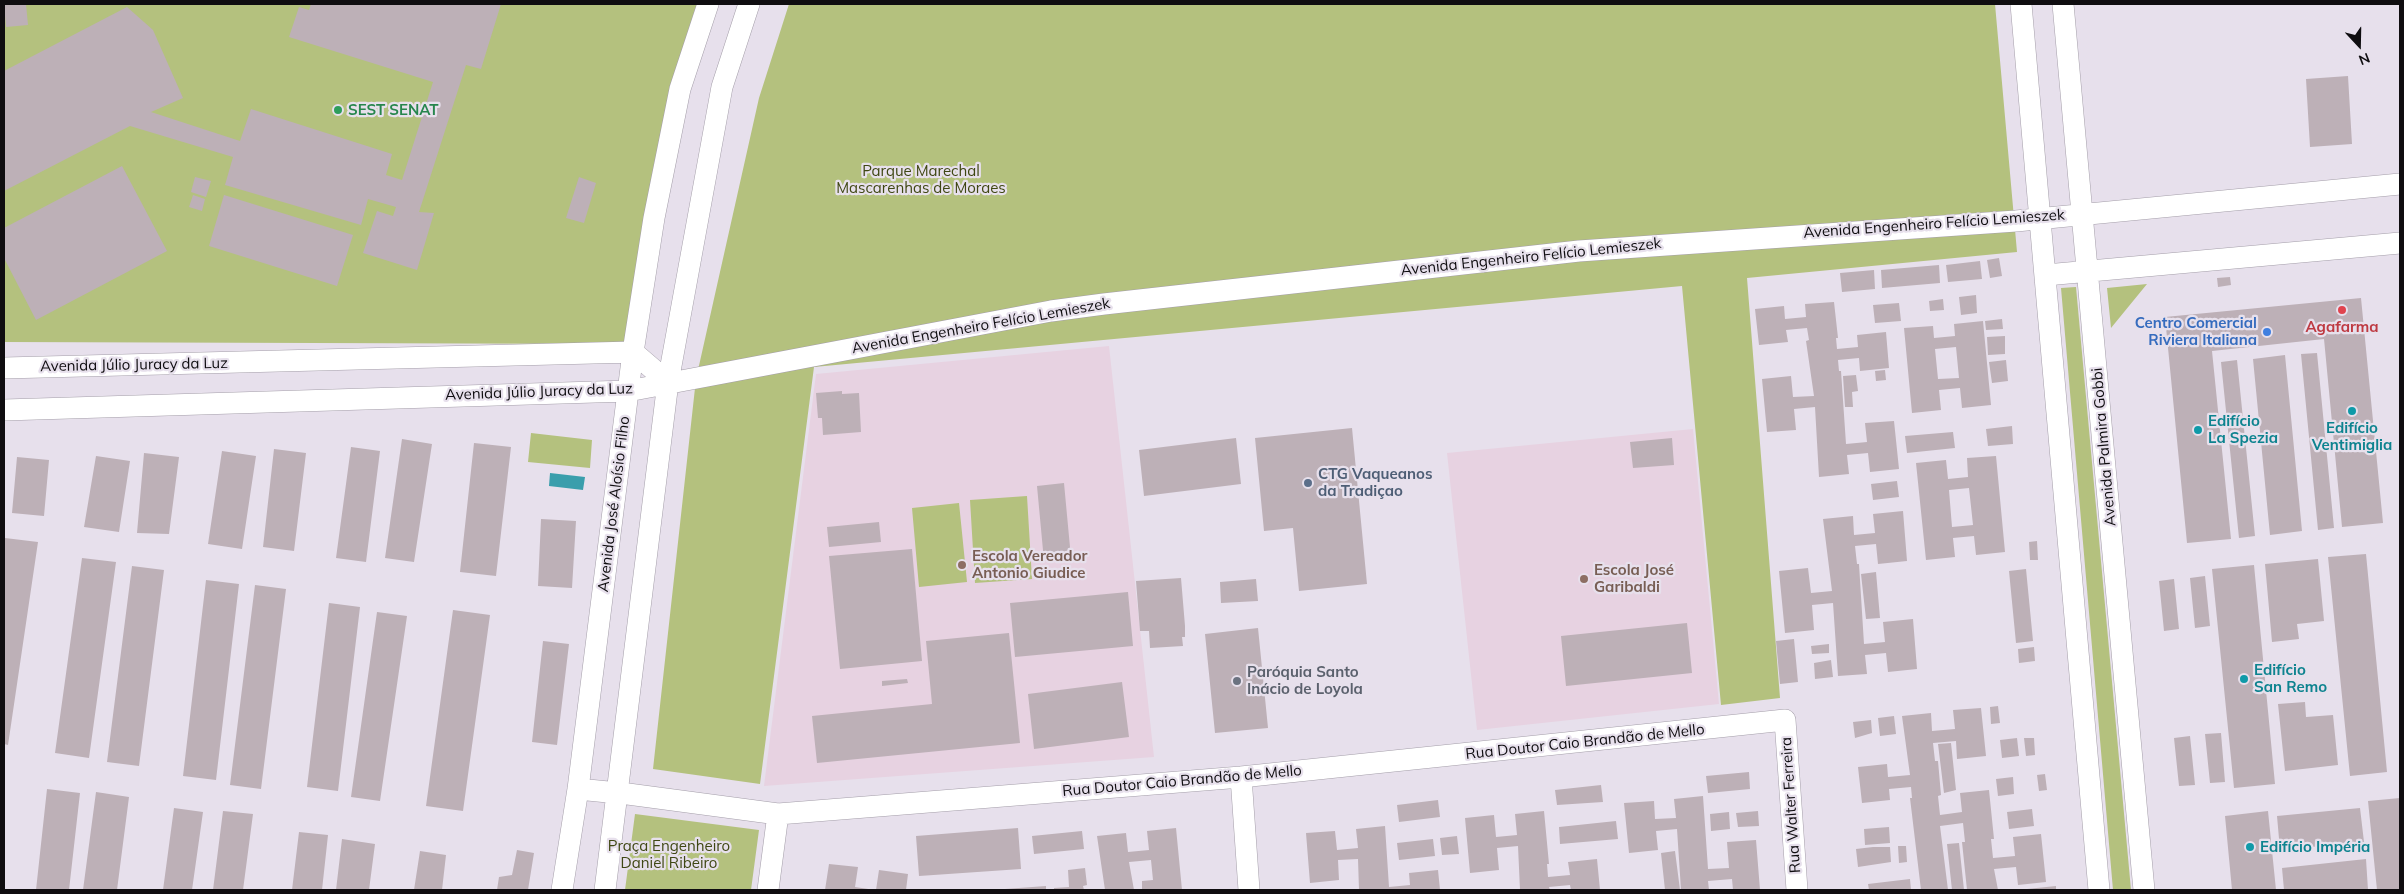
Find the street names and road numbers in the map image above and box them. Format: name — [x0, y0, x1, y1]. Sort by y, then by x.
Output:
street label: Avenida Engenheiro Felício Lemieszek — [1803, 206, 2065, 242]
street label: Avenida Engenheiro Felício Lemieszek — [1400, 234, 1662, 280]
street label: Avenida Engenheiro Felício Lemieszek — [851, 294, 1111, 358]
street label: Avenida Júlio Juracy da Luz — [40, 354, 228, 376]
street label: Avenida Palmira Gobbi — [2088, 367, 2120, 527]
street label: Avenida Júlio Juracy da Luz — [445, 380, 633, 404]
street label: Avenida José Aloísio Filho — [594, 415, 634, 593]
street label: Rua Doutor Caio Brandão de Mello — [1465, 720, 1705, 764]
street label: Rua Walter Ferreira — [1777, 736, 1805, 874]
street label: Rua Doutor Caio Brandão de Mello — [1062, 762, 1302, 800]

